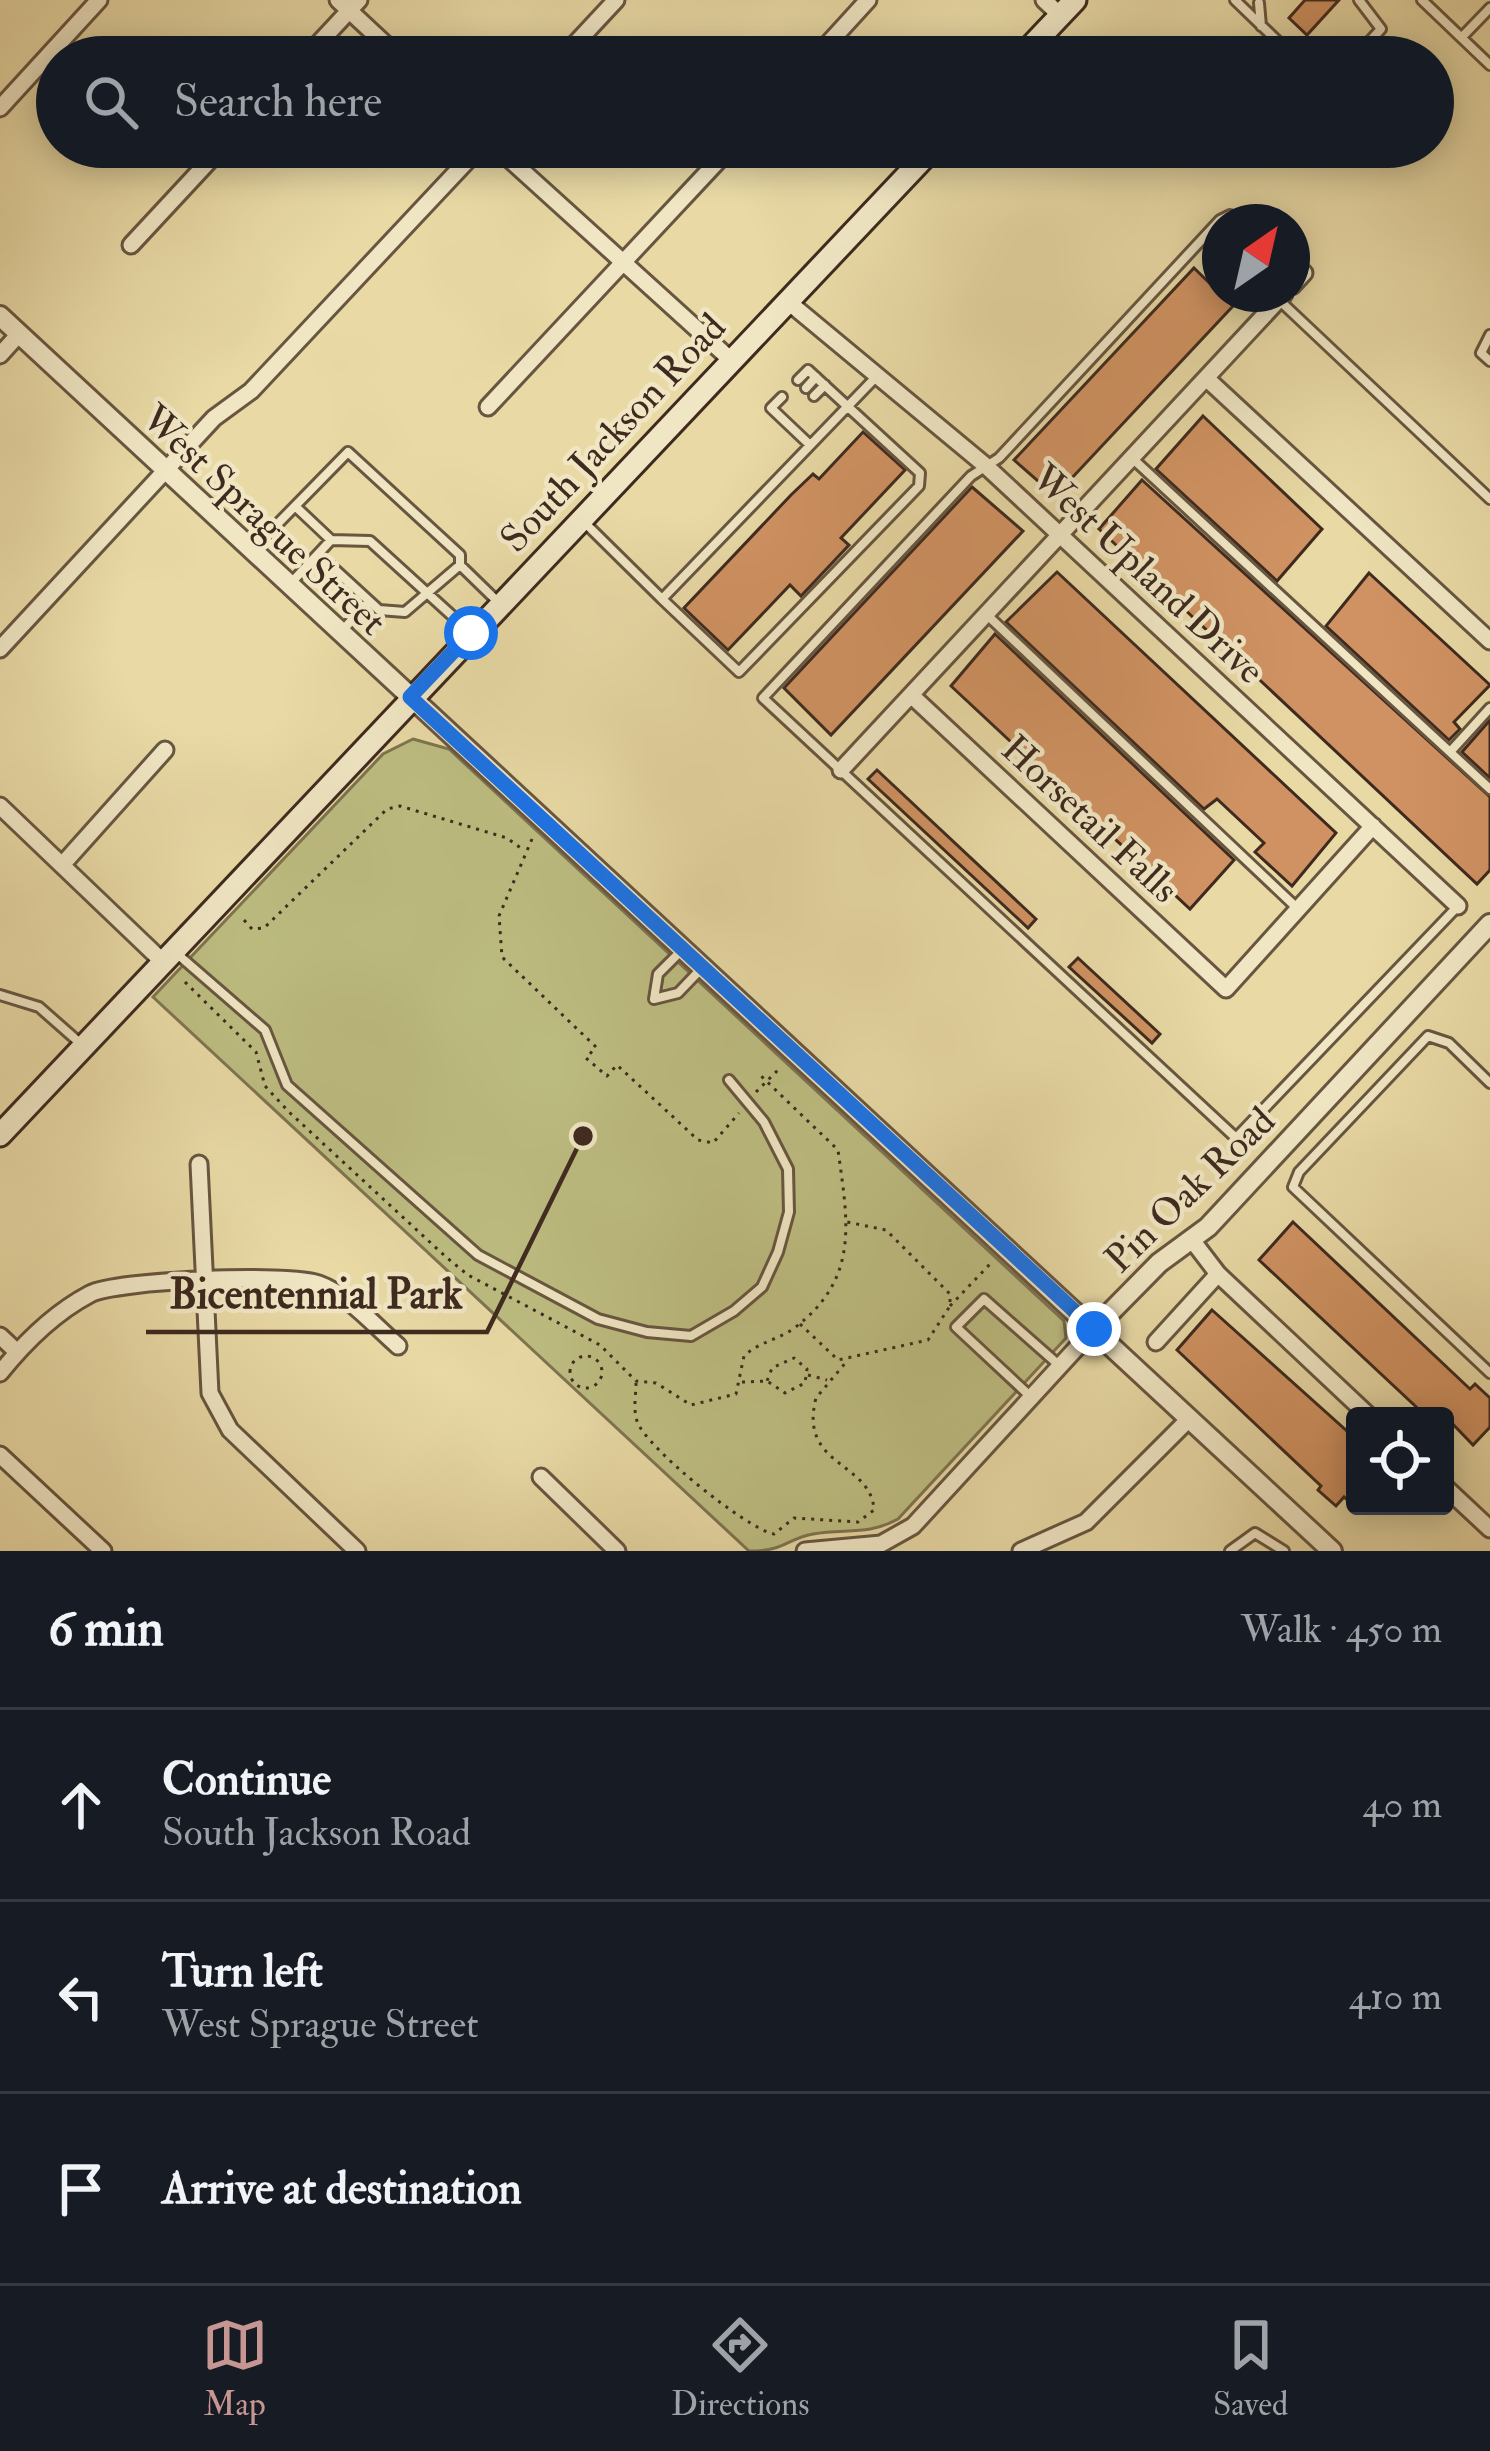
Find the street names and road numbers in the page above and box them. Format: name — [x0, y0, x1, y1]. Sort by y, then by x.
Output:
street label: South Jackson Road — [490, 303, 736, 563]
street label: West Sprague Street — [131, 393, 397, 646]
street label: West Upland Drive — [1021, 453, 1275, 695]
street label: Horsetail Falls — [991, 725, 1189, 914]
street label: Pin Oak Road — [1095, 1097, 1285, 1283]

